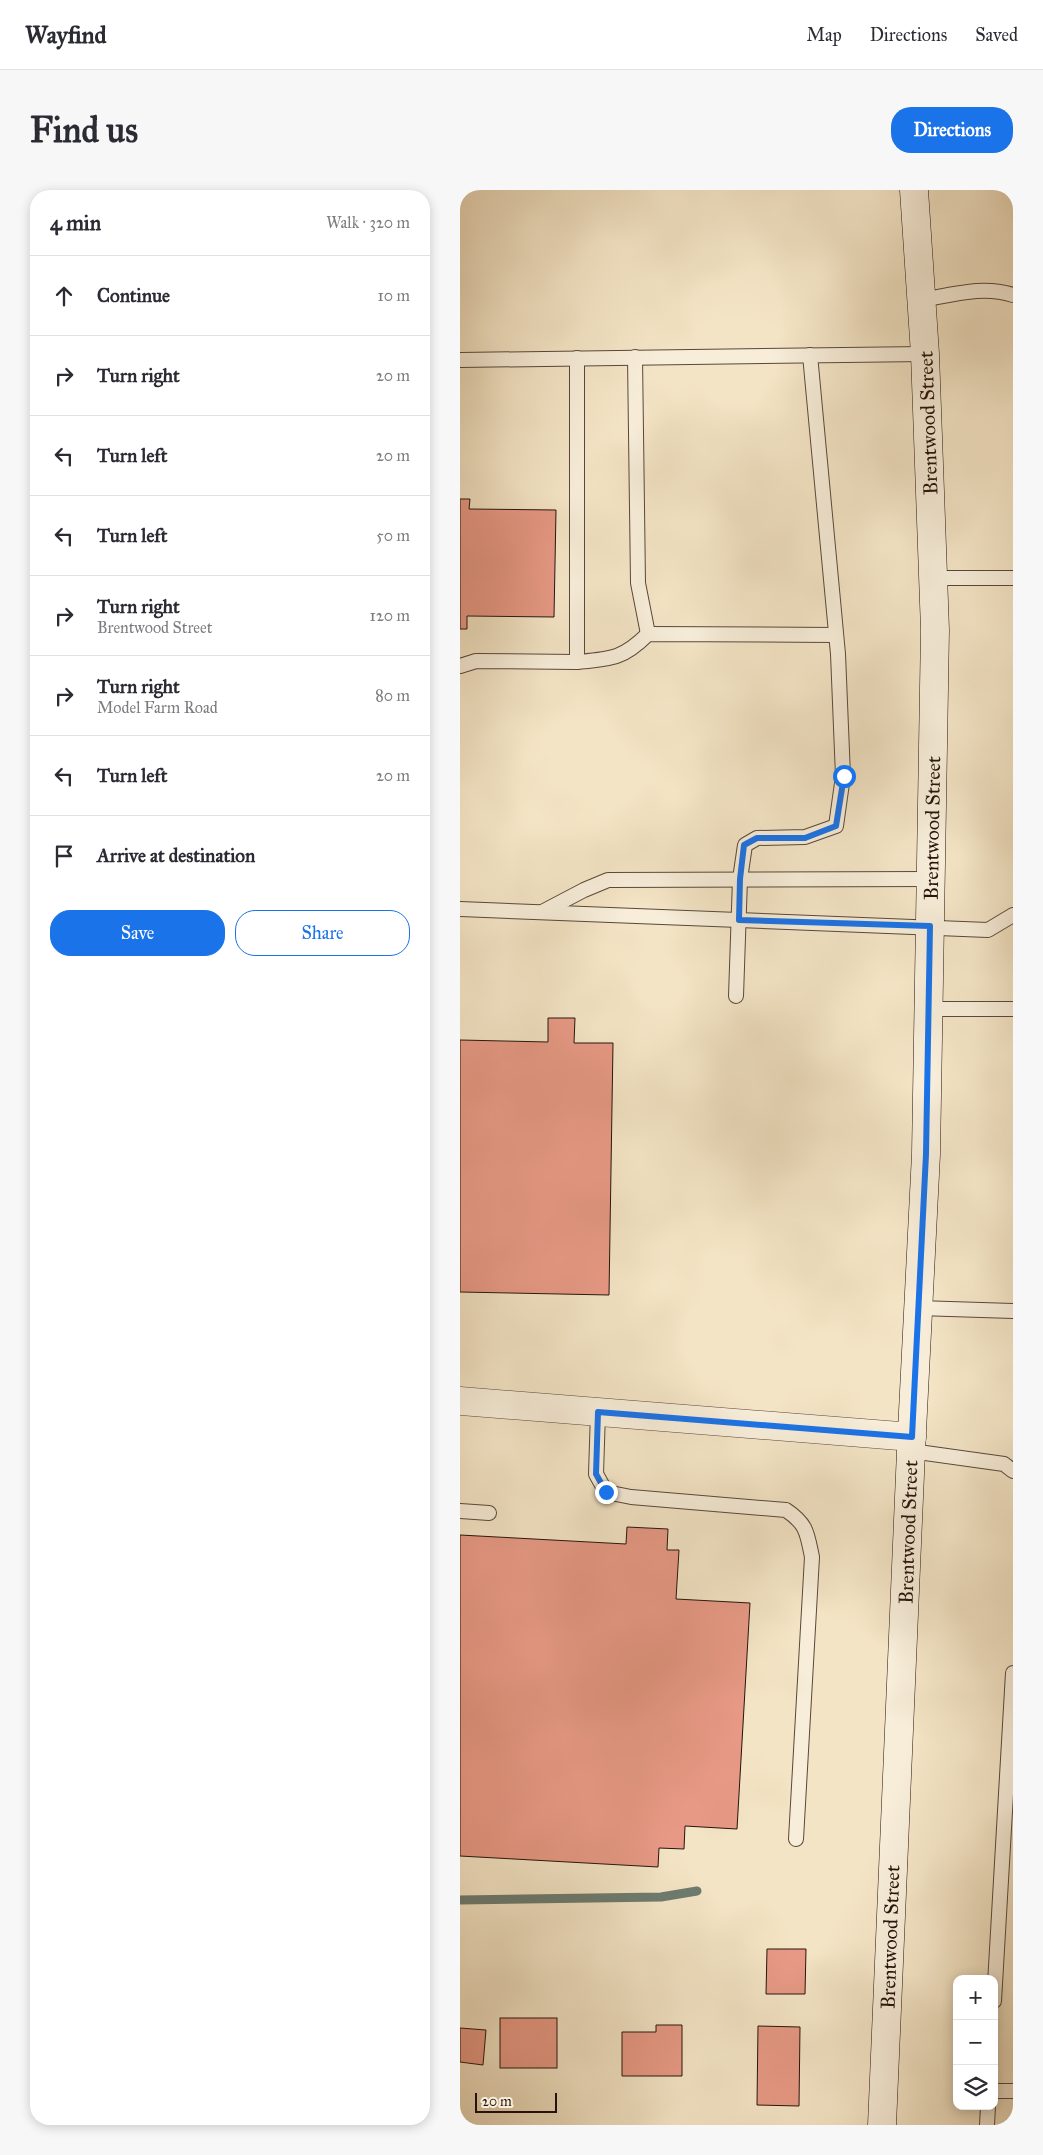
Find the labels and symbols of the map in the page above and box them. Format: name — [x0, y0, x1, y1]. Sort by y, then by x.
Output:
street label: Brentwood Street — [913, 351, 943, 495]
street label: Brentwood Street — [919, 756, 945, 900]
route start — [833, 765, 856, 788]
street label: Brentwood Street — [893, 1460, 923, 1604]
route end — [595, 1481, 618, 1504]
street label: Brentwood Street — [875, 1865, 905, 2009]
scale bar — [475, 2090, 558, 2113]

